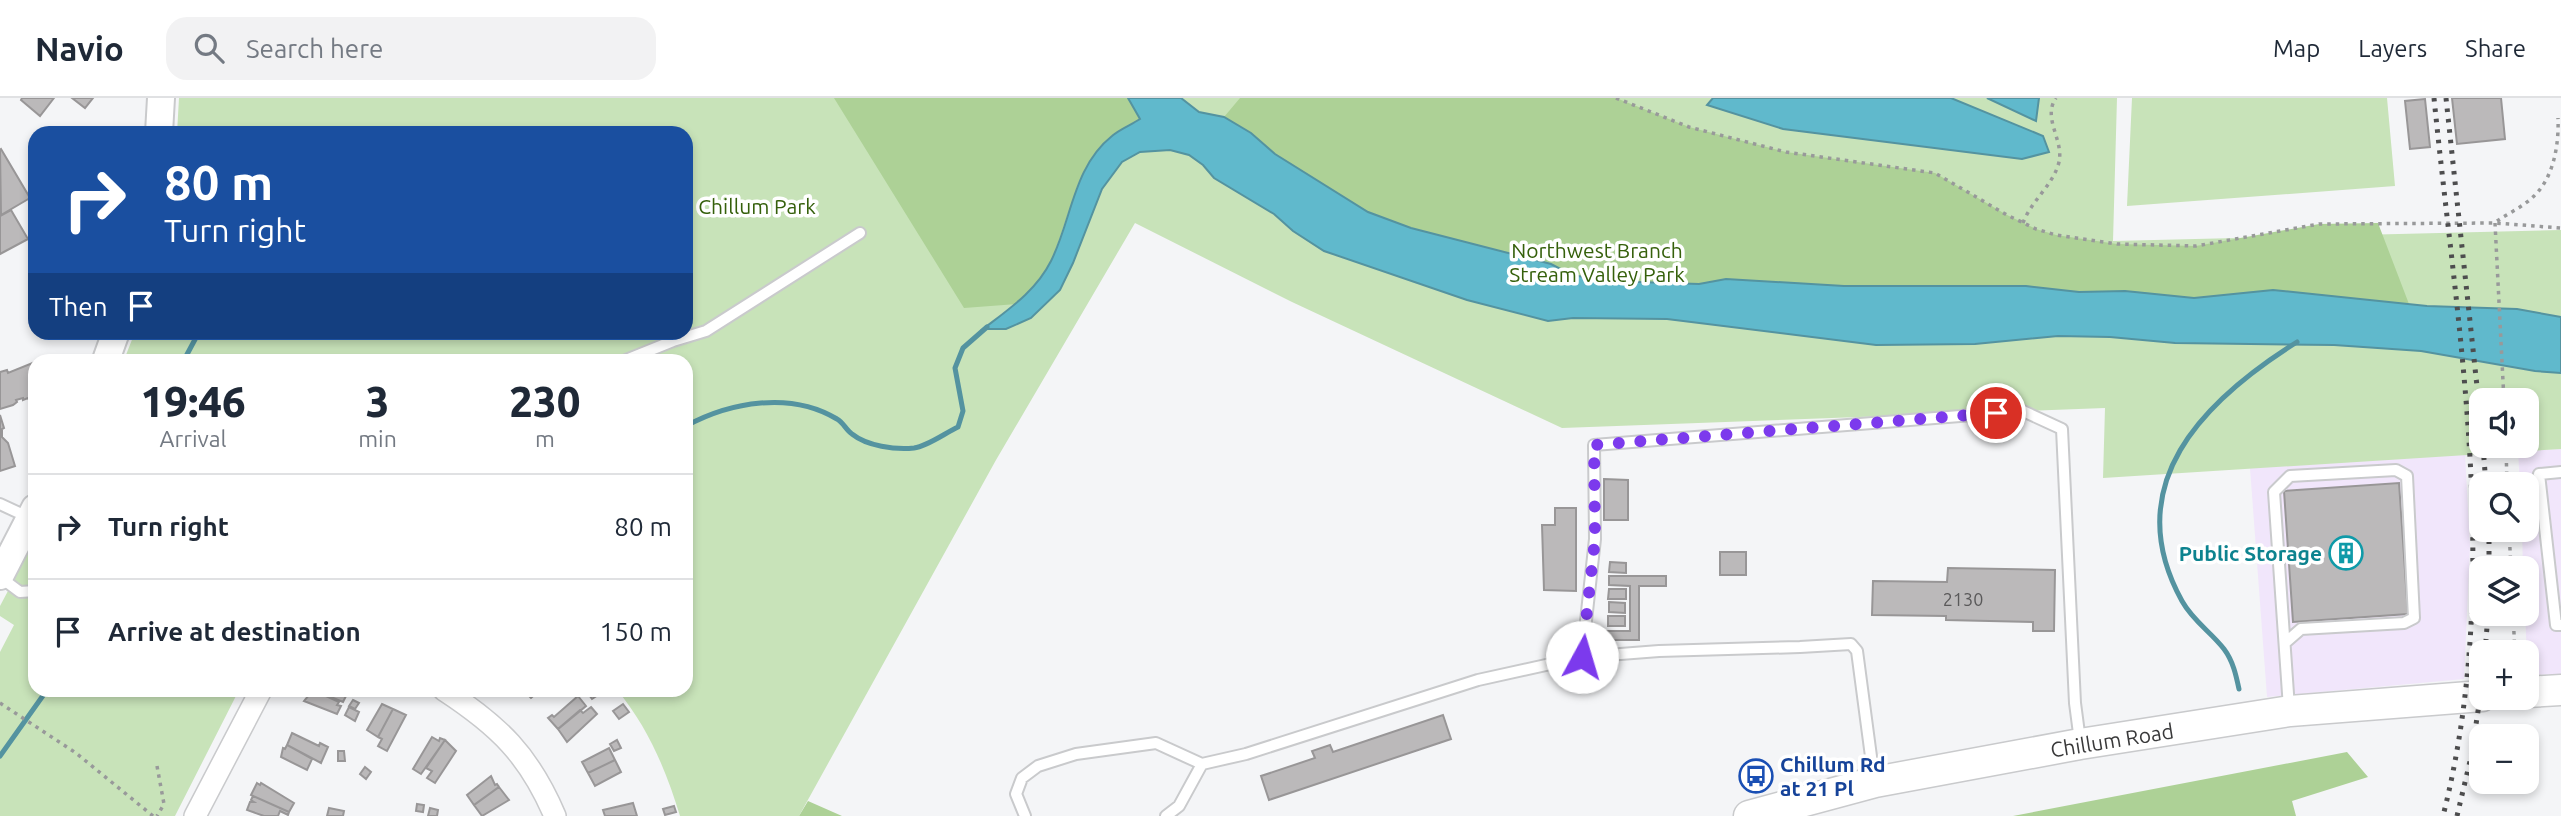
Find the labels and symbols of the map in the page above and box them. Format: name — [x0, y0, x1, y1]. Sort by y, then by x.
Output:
park label: Chillum Park — [698, 194, 816, 218]
park label: Northwest Branch Stream Valley Park — [1509, 238, 1685, 286]
pin — [1966, 383, 2026, 443]
building icon: Public Storage — [2327, 534, 2365, 572]
place label: Public Storage — [2179, 541, 2322, 565]
house number: 2130 — [1943, 589, 1983, 609]
position arrow — [1545, 620, 1619, 694]
street label: Chillum Road — [2049, 718, 2175, 762]
place label: Chillum Rd at 21 Pl — [1780, 752, 1886, 800]
bus stop icon: Chillum Rd at 21 Pl — [1737, 757, 1775, 795]

